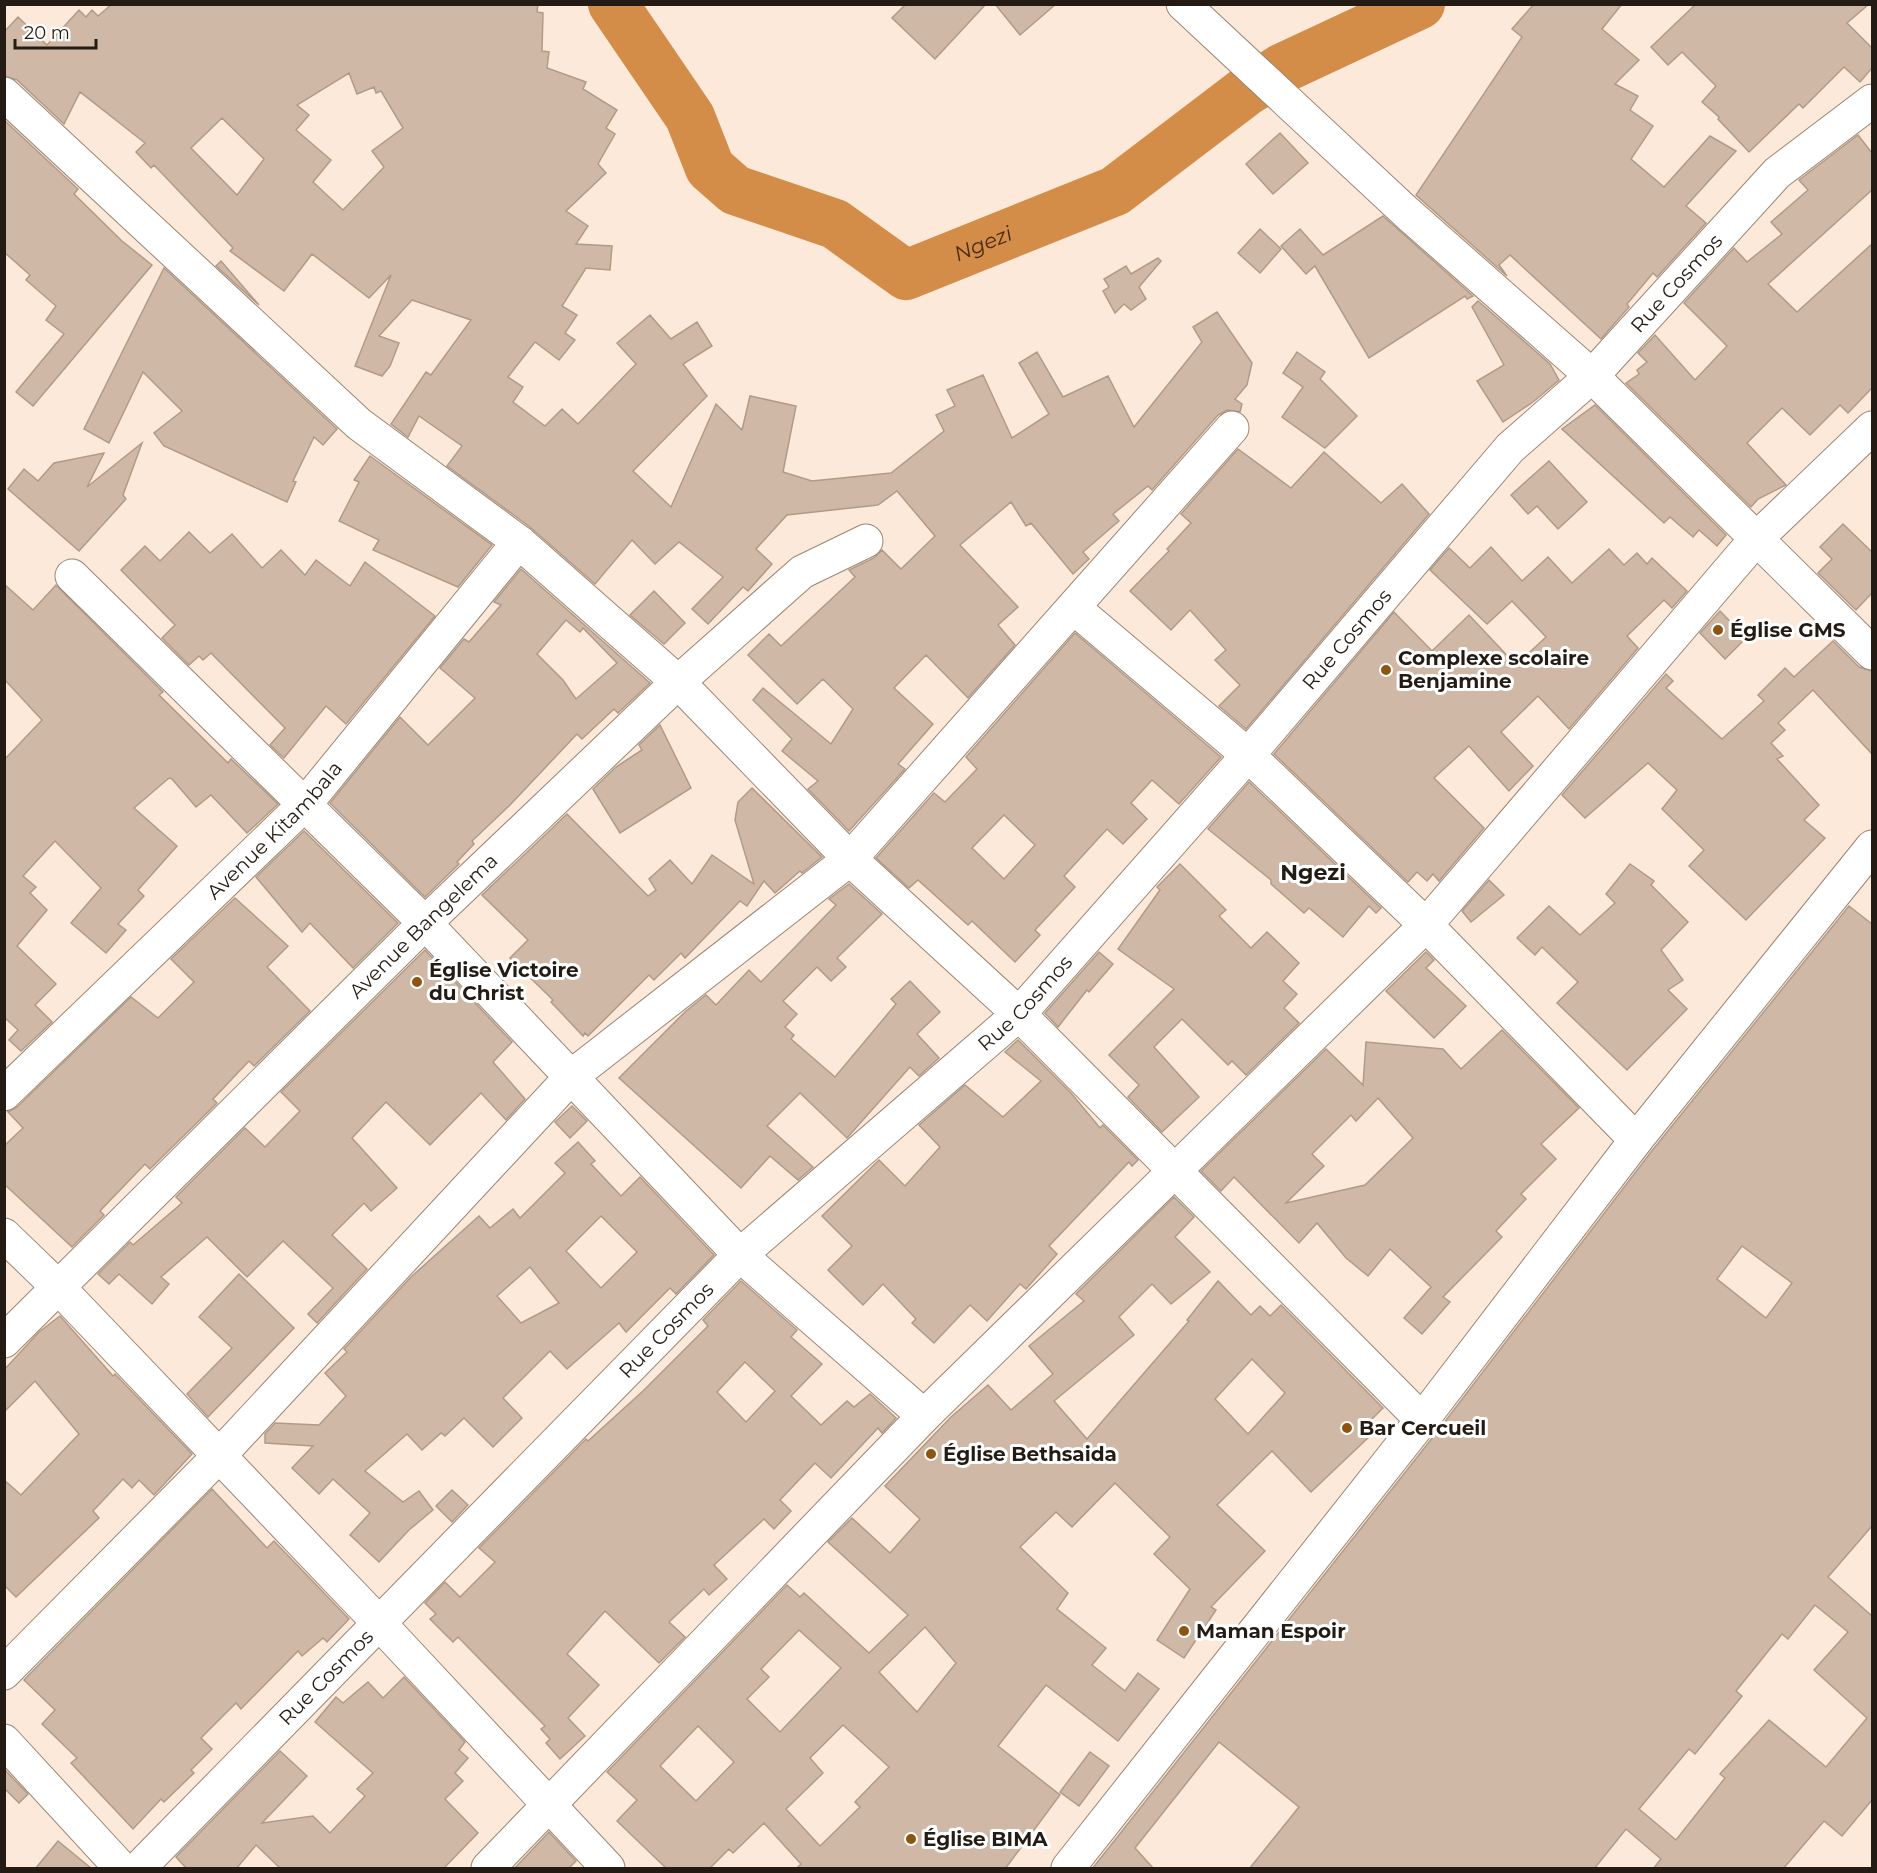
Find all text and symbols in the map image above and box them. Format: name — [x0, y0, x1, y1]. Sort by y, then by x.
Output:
scale bar — [15, 12, 96, 50]
text: 20 m — [24, 22, 70, 44]
water label: Ngezi — [950, 221, 1016, 266]
street label: Rue Cosmos — [1626, 229, 1728, 338]
street label: Rue Cosmos — [1297, 584, 1397, 695]
place label: Église GMS — [1730, 618, 1846, 642]
marker: Église GMS — [1711, 623, 1725, 637]
place label: Complexe scolaire Benjamine — [1398, 646, 1589, 693]
marker: Complexe scolaire Benjamine — [1379, 663, 1393, 677]
street label: Avenue Kitambala — [202, 756, 347, 904]
street label: Avenue Bangelema — [344, 848, 502, 1003]
district label: Ngezi — [1280, 859, 1346, 886]
street label: Rue Cosmos — [973, 950, 1077, 1056]
place label: Église Victoire du Christ — [429, 958, 579, 1005]
marker: Église Victoire du Christ — [410, 975, 424, 989]
street label: Rue Cosmos — [614, 1277, 719, 1383]
place label: Bar Cercueil — [1359, 1416, 1486, 1440]
marker: Bar Cercueil — [1340, 1421, 1354, 1435]
place label: Église Bethsaida — [943, 1442, 1117, 1466]
marker: Église Bethsaida — [924, 1447, 938, 1461]
place label: Maman Espoir — [1196, 1619, 1346, 1643]
street label: Rue Cosmos — [274, 1624, 378, 1730]
marker: Maman Espoir — [1177, 1624, 1191, 1638]
place label: Église BIMA — [923, 1827, 1048, 1851]
marker: Église BIMA — [904, 1832, 918, 1846]

